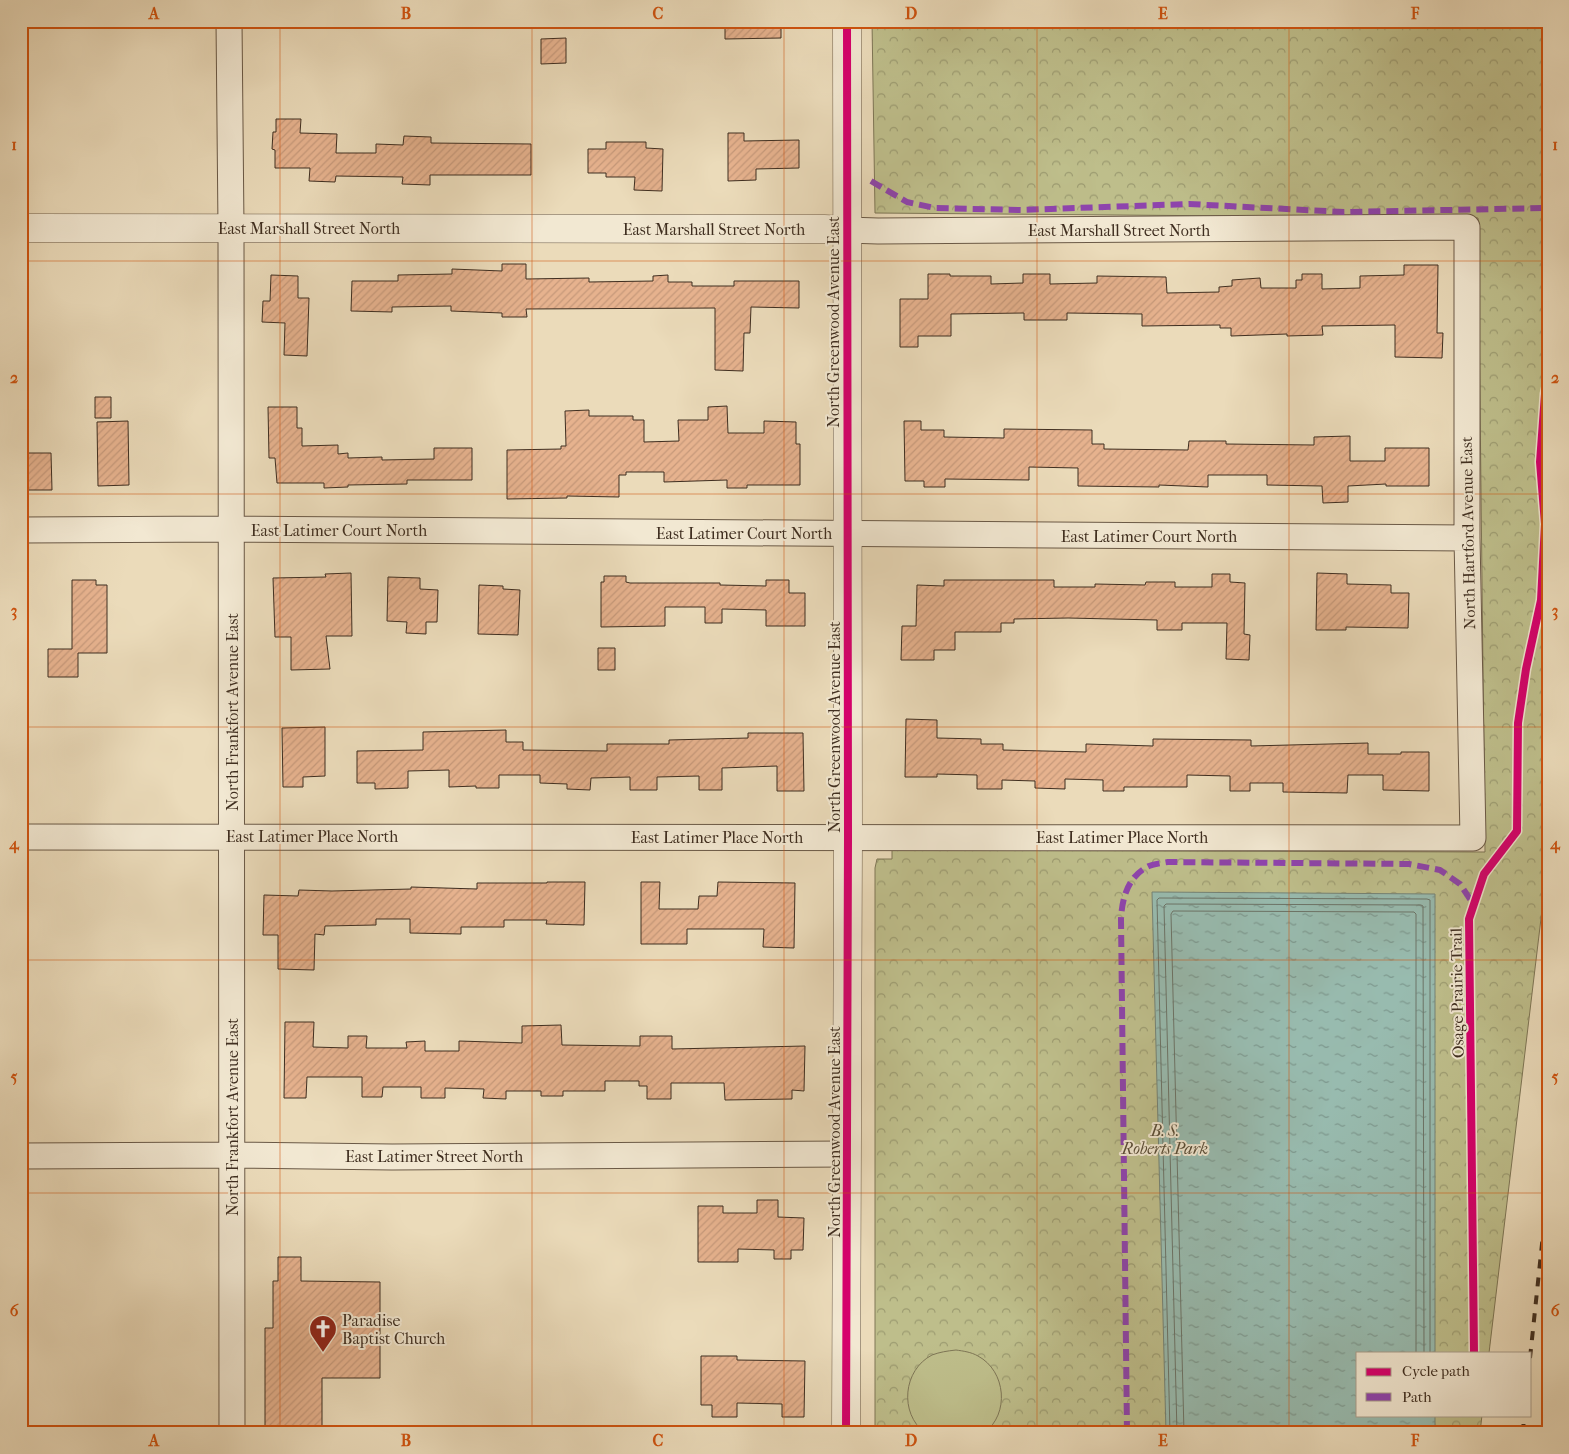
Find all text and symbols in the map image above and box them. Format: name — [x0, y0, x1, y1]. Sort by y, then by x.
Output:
text: A — [148, 4, 160, 23]
text: B — [401, 4, 411, 23]
text: C — [653, 4, 664, 23]
text: D — [905, 4, 917, 23]
text: E — [1158, 4, 1168, 23]
text: F — [1410, 4, 1420, 23]
text: 1 — [11, 135, 17, 154]
text: 1 — [1552, 135, 1558, 154]
street label: North Greenwood Avenue East — [824, 216, 843, 428]
street label: East Marshall Street North — [218, 219, 400, 238]
street label: East Marshall Street North — [623, 220, 805, 239]
street label: East Marshall Street North — [1028, 221, 1210, 240]
text: 2 — [10, 368, 18, 387]
text: 2 — [1551, 368, 1559, 387]
street label: North Hartford Avenue East — [1457, 436, 1479, 630]
street label: East Latimer Court North — [251, 521, 427, 540]
street label: East Latimer Court North — [656, 524, 832, 543]
street label: East Latimer Court North — [1061, 527, 1237, 546]
text: 3 — [11, 601, 17, 621]
text: 3 — [1552, 601, 1558, 621]
street label: North Frankfort Avenue East — [223, 613, 242, 811]
street label: North Greenwood Avenue East — [825, 621, 844, 833]
street label: East Latimer Place North — [226, 827, 398, 846]
street label: East Latimer Place North — [631, 828, 803, 847]
street label: East Latimer Place North — [1036, 828, 1208, 847]
text: 4 — [8, 834, 20, 854]
text: 4 — [1549, 834, 1561, 854]
street label: Osage Prairie Trail — [1446, 927, 1468, 1058]
street label: North Frankfort Avenue East — [223, 1018, 242, 1216]
street label: North Greenwood Avenue East — [825, 1026, 844, 1238]
text: 5 — [11, 1067, 18, 1086]
text: 5 — [1552, 1067, 1559, 1086]
park label: B. S. Roberts Park — [1121, 1121, 1208, 1158]
street label: East Latimer Street North — [345, 1147, 523, 1166]
text: 6 — [10, 1301, 19, 1320]
text: 6 — [1551, 1301, 1560, 1320]
place label: Paradise Baptist Church — [342, 1311, 445, 1348]
church icon: Paradise Baptist Church — [308, 1314, 338, 1353]
legend — [1356, 1352, 1532, 1416]
text: Cycle path — [1402, 1362, 1470, 1380]
text: Path — [1402, 1388, 1432, 1406]
text: A — [148, 1431, 160, 1450]
text: B — [401, 1431, 411, 1450]
text: C — [653, 1431, 664, 1450]
text: D — [905, 1431, 917, 1450]
text: E — [1158, 1431, 1168, 1450]
text: F — [1410, 1431, 1420, 1450]

